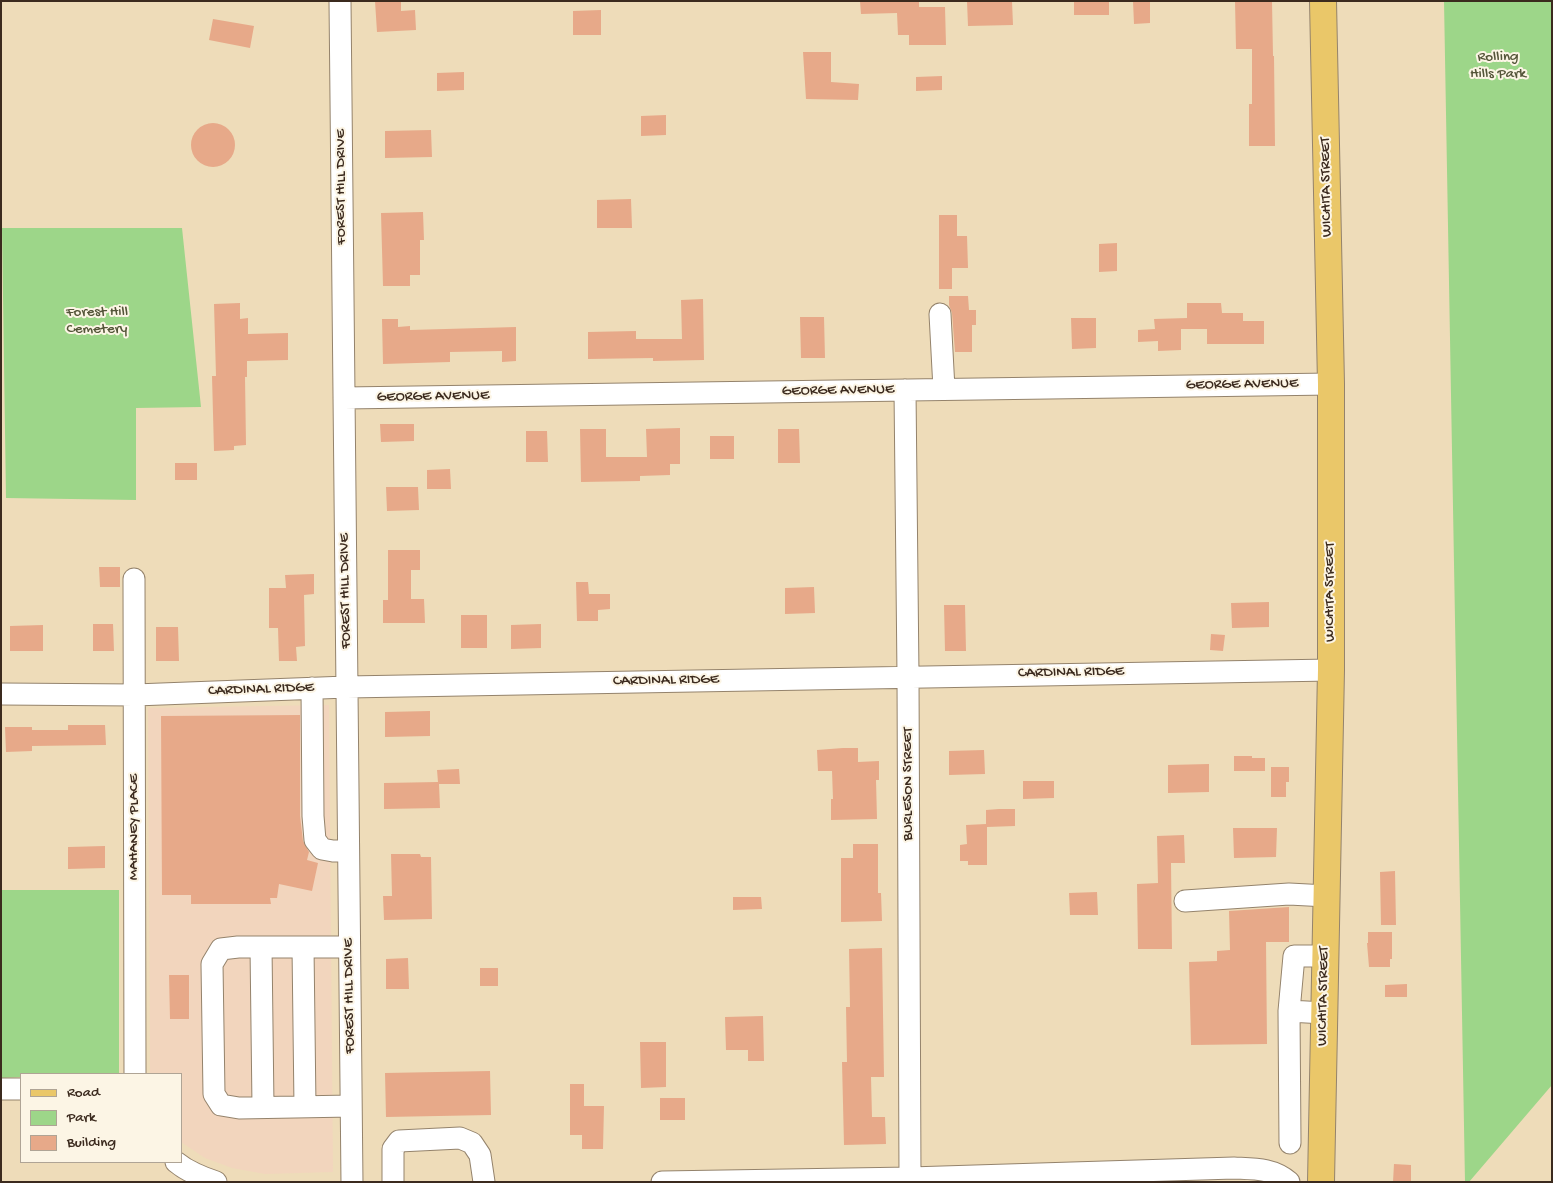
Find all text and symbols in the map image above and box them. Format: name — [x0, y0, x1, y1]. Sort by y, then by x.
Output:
park label: Rolling Hills Park — [1470, 49, 1526, 84]
street label: FOREST HILL DRIVE — [333, 129, 351, 245]
street label: WICHITA STREET — [1317, 137, 1337, 237]
park label: Forest Hill Cemetery — [66, 304, 128, 339]
street label: GEORGE AVENUE — [1186, 375, 1298, 395]
street label: GEORGE AVENUE — [782, 381, 894, 401]
street label: GEORGE AVENUE — [377, 387, 489, 407]
street label: FOREST HILL DRIVE — [336, 533, 356, 649]
street label: WICHITA STREET — [1322, 542, 1340, 642]
street label: CARDINAL RIDGE — [1018, 663, 1124, 683]
street label: CARDINAL RIDGE — [613, 671, 719, 691]
street label: CARDINAL RIDGE — [208, 679, 314, 701]
street label: BURLESON STREET — [900, 727, 918, 841]
street label: MAHANEY PLACE — [126, 774, 144, 880]
street label: FOREST HILL DRIVE — [340, 938, 360, 1054]
street label: WICHITA STREET — [1314, 946, 1334, 1046]
legend — [20, 1073, 182, 1163]
text: Road — [67, 1084, 100, 1102]
text: Park — [67, 1109, 96, 1127]
text: Building — [67, 1134, 116, 1152]

